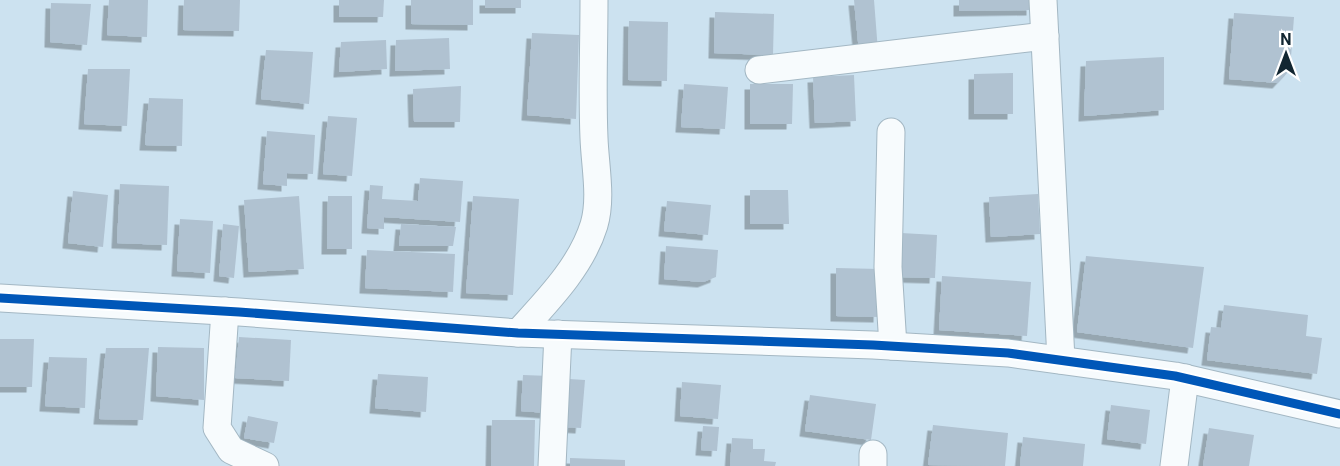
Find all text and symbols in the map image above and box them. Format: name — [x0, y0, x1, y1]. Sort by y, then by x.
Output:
north arrow — [1256, 24, 1316, 84]
text: N — [1280, 30, 1292, 49]

